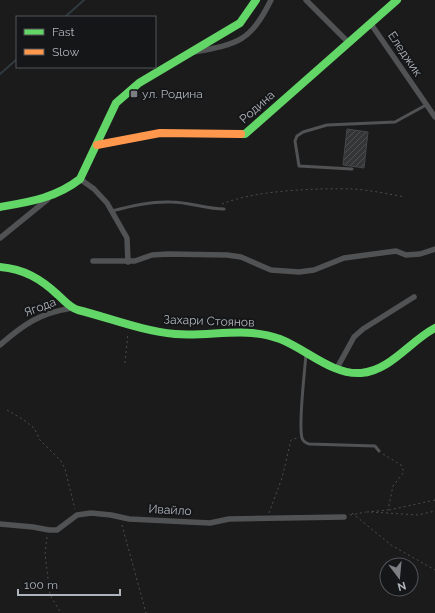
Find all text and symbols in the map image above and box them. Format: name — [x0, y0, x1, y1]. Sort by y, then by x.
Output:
legend — [16, 16, 156, 68]
text: Fast — [52, 25, 75, 39]
street label: Еледжик — [385, 29, 425, 79]
text: Slow — [52, 45, 79, 59]
place label: ул. Родина — [142, 87, 203, 101]
street label: Родина — [237, 88, 277, 126]
marker: ул. Родина — [129, 89, 139, 99]
street label: Ягода — [22, 295, 58, 319]
street label: Захари Стоянов — [163, 312, 255, 330]
street label: Ивайло — [148, 502, 192, 518]
north arrow — [379, 557, 419, 597]
scale bar — [18, 571, 120, 597]
text: 100 m — [24, 578, 58, 592]
text: N — [396, 579, 407, 594]

